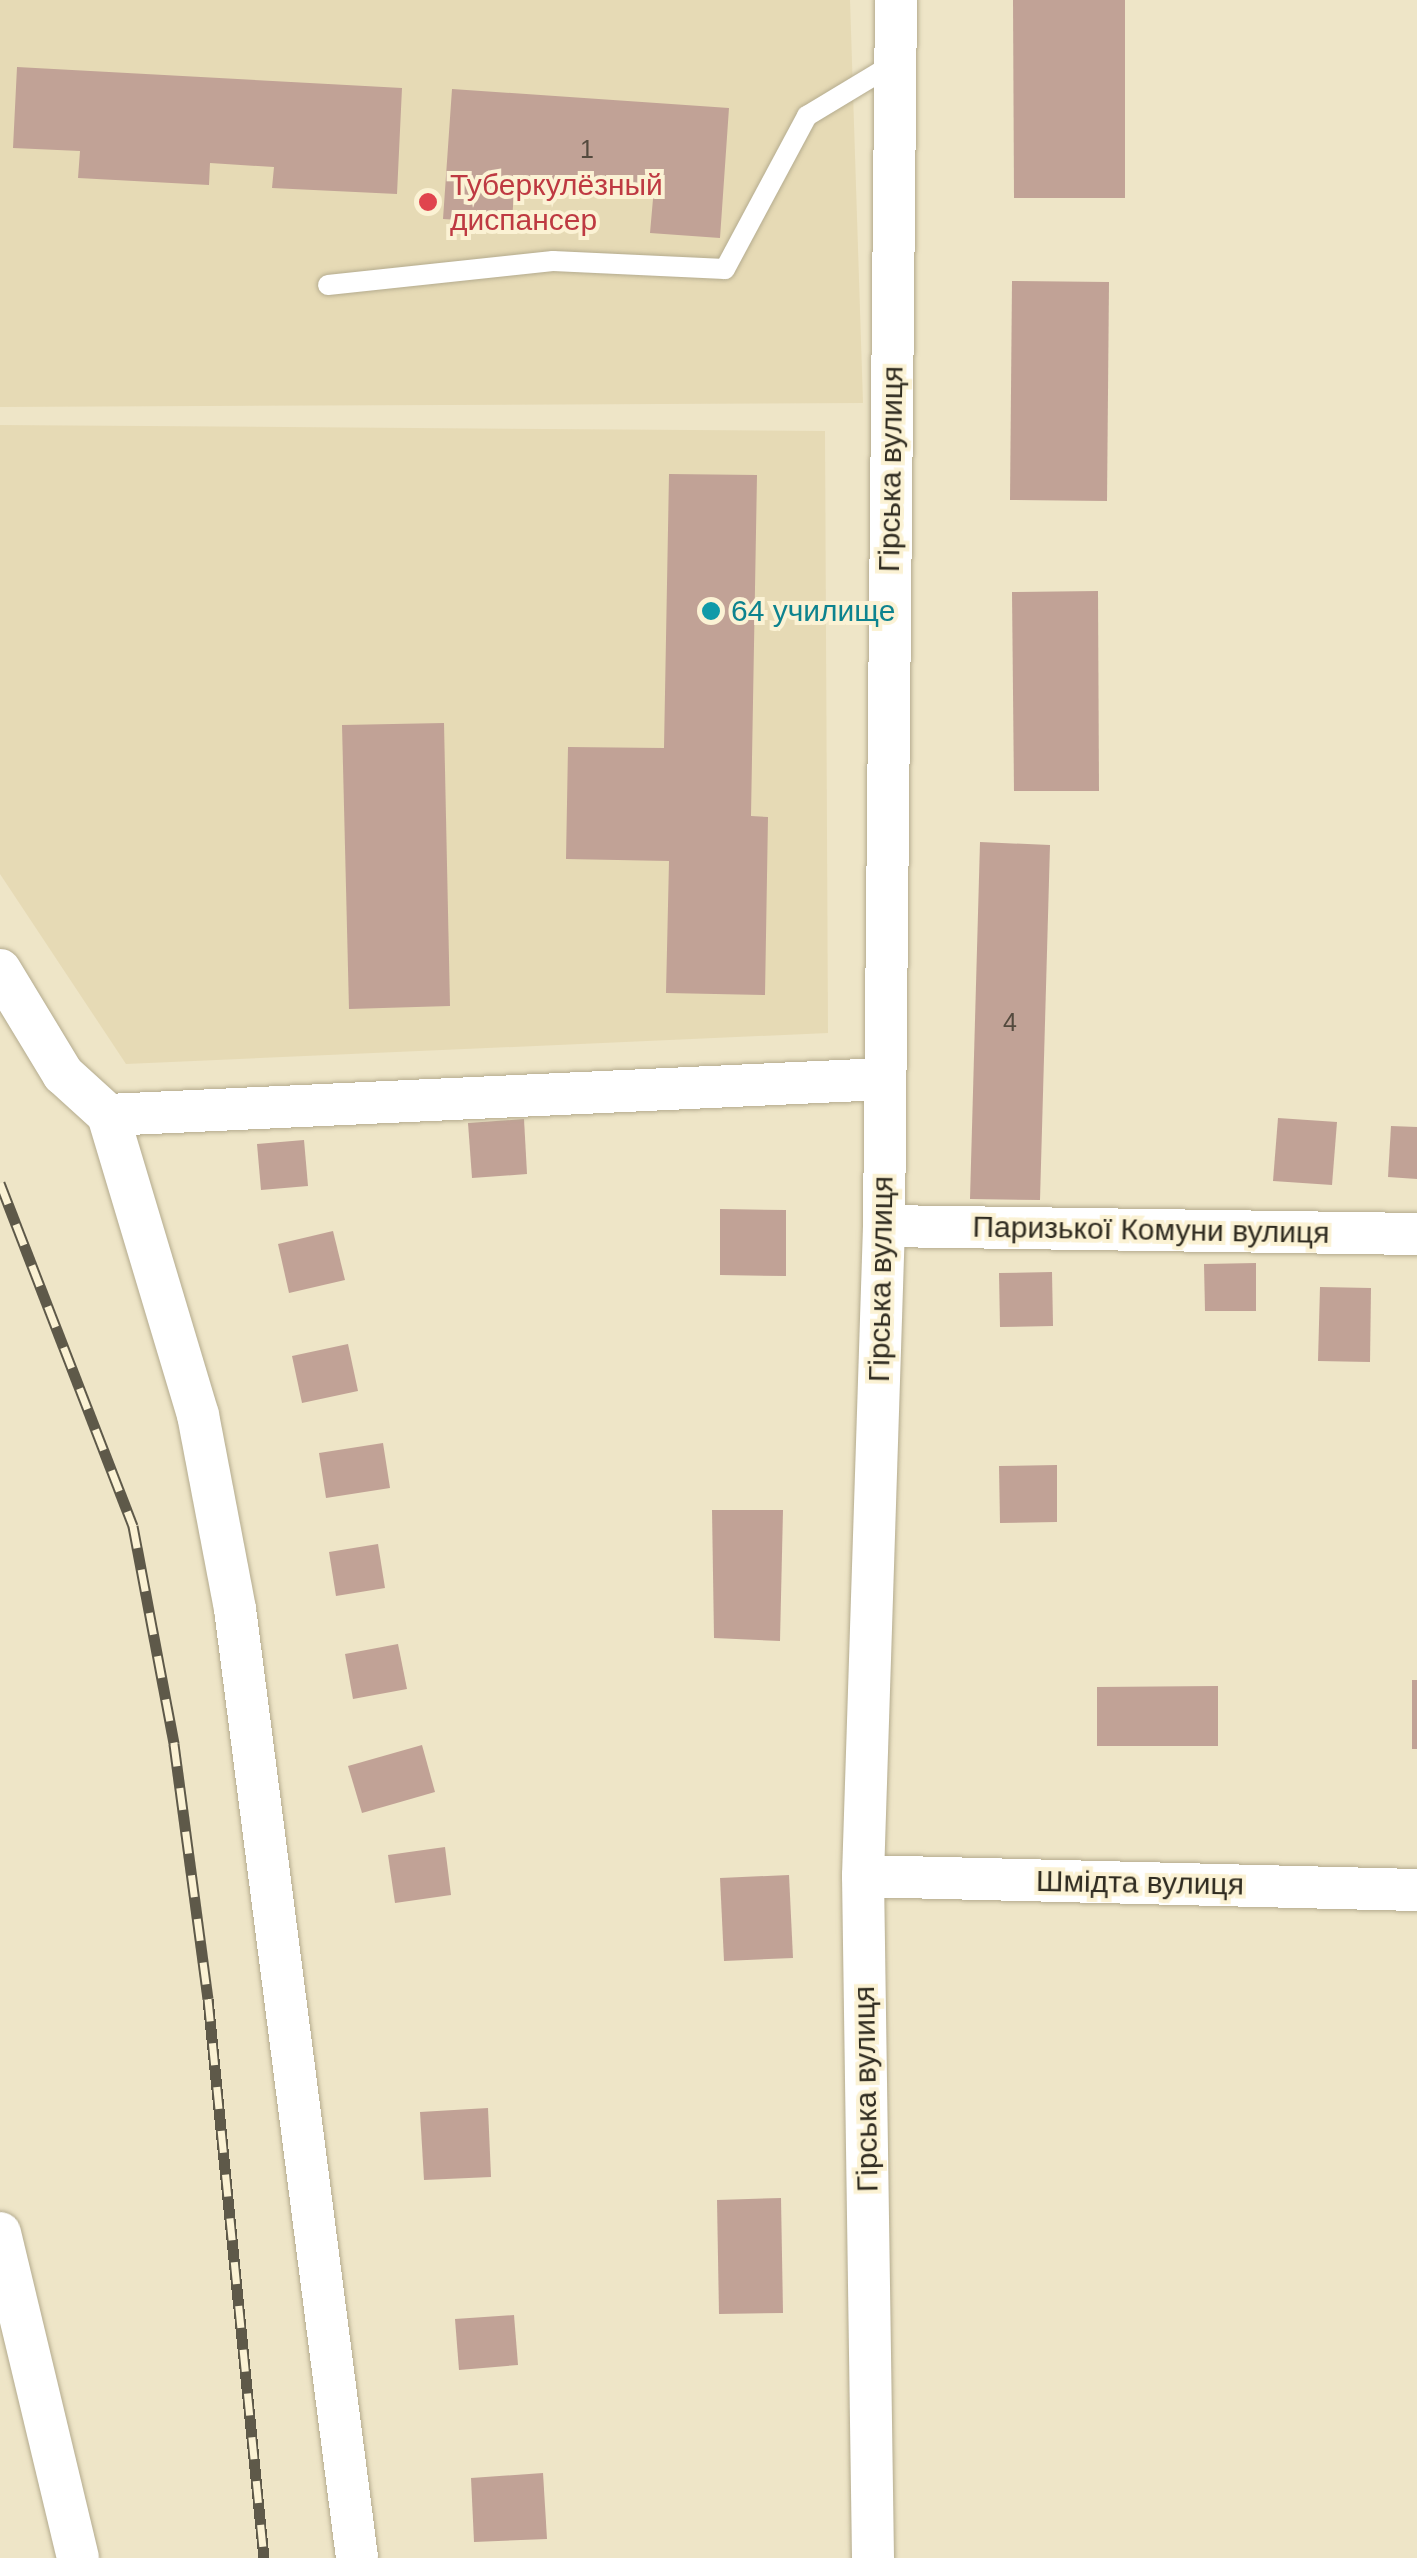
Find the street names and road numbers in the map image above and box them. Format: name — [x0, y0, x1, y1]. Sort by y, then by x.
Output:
street label: Гірська вулиця — [871, 366, 911, 572]
street label: Гірська вулиця — [861, 1176, 901, 1382]
street label: Паризької Комуни вулиця — [972, 1209, 1330, 1251]
street label: Шмідта вулиця — [1036, 1863, 1244, 1903]
street label: Гірська вулиця — [846, 1986, 886, 2192]

